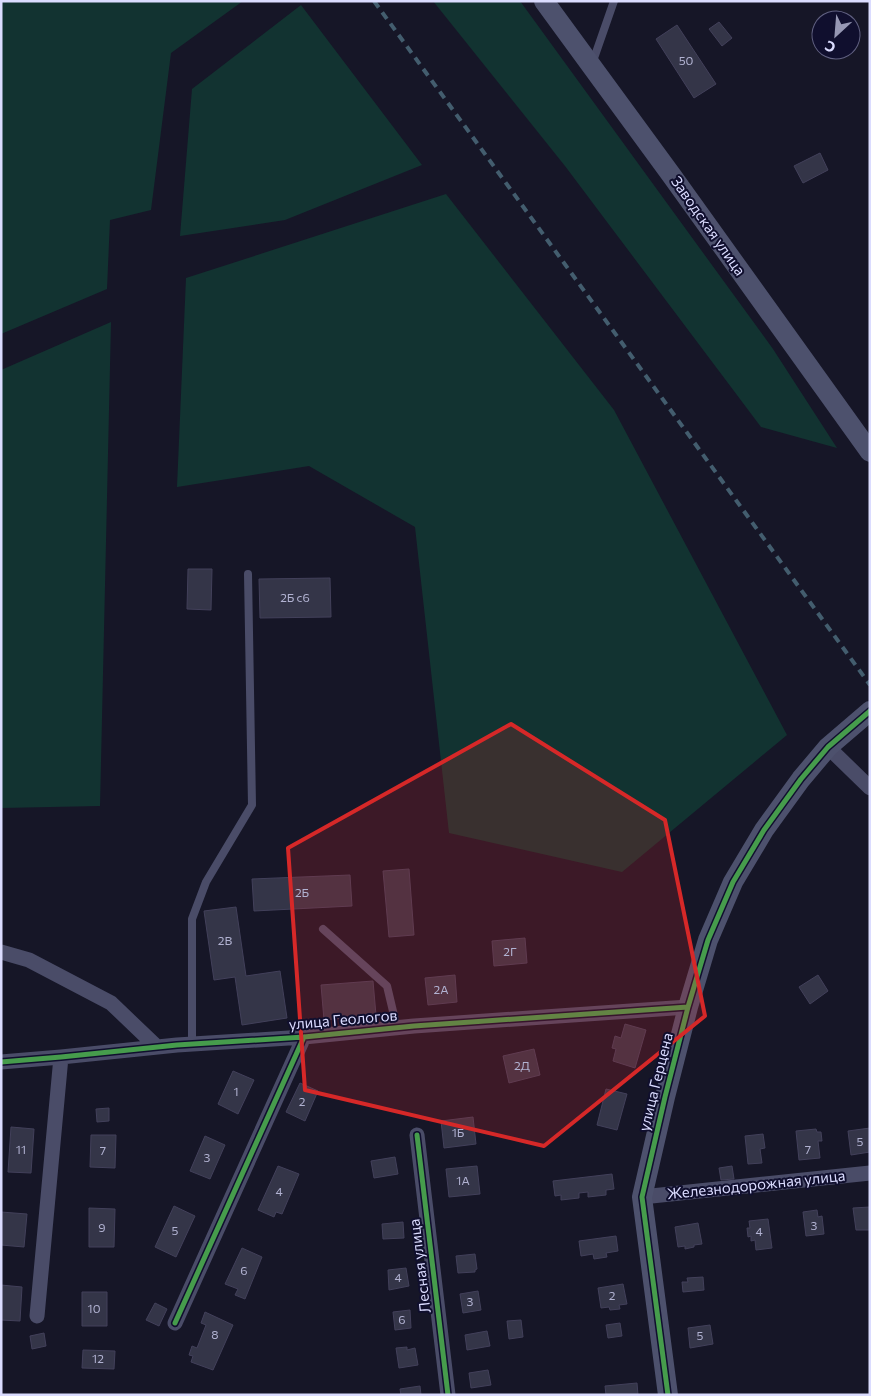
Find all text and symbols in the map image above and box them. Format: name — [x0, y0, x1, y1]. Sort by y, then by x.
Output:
north arrow — [811, 10, 861, 60]
text: С — [822, 37, 838, 57]
house number: 50 — [679, 53, 694, 67]
street label: Заводская улица — [668, 172, 750, 279]
house number: 2Б с6 — [280, 590, 310, 604]
house number: 2Б — [295, 885, 310, 899]
house number: 2В — [218, 933, 232, 947]
house number: 2Г — [503, 944, 517, 958]
house number: 2А — [434, 982, 448, 996]
street label: улица Геологов — [288, 1005, 398, 1033]
street label: улица Герцена — [634, 1031, 676, 1133]
house number: 2Д — [514, 1058, 531, 1072]
house number: 1 — [233, 1084, 239, 1098]
house number: 2 — [299, 1094, 306, 1108]
house number: 1Б — [452, 1125, 465, 1139]
house number: 5 — [857, 1134, 864, 1148]
house number: 11 — [16, 1142, 26, 1156]
house number: 7 — [805, 1142, 811, 1156]
house number: 7 — [100, 1143, 106, 1157]
house number: 3 — [204, 1150, 211, 1164]
street label: Железнодорожная улица — [666, 1166, 846, 1202]
house number: 1А — [456, 1173, 470, 1187]
house number: 4 — [275, 1184, 283, 1198]
street label: Лесная улица — [404, 1218, 434, 1314]
house number: 3 — [811, 1218, 818, 1232]
house number: 9 — [98, 1220, 106, 1234]
house number: 5 — [172, 1223, 179, 1237]
house number: 4 — [755, 1224, 763, 1238]
house number: 6 — [240, 1263, 248, 1277]
house number: 4 — [394, 1270, 402, 1284]
house number: 2 — [609, 1288, 616, 1302]
house number: 3 — [467, 1294, 474, 1308]
house number: 10 — [88, 1301, 101, 1315]
house number: 6 — [398, 1312, 406, 1326]
house number: 8 — [211, 1327, 219, 1341]
house number: 5 — [697, 1328, 704, 1342]
house number: 12 — [92, 1351, 104, 1365]

